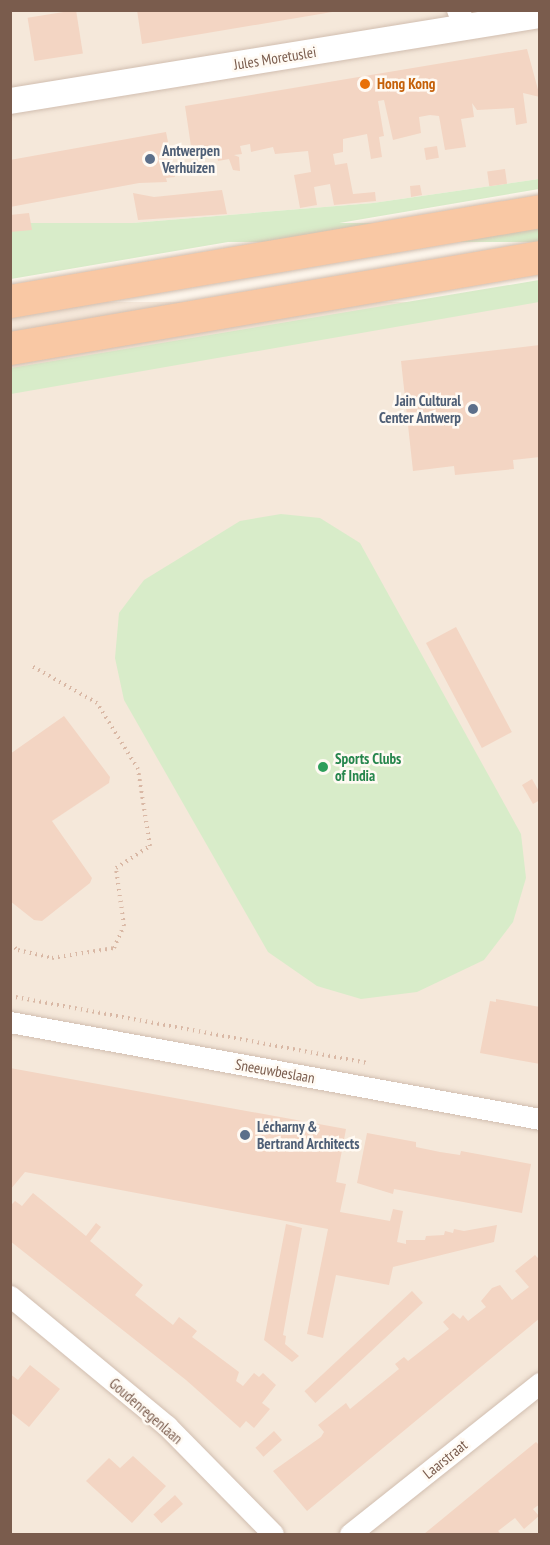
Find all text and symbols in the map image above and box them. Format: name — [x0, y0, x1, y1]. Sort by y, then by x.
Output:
street label: Jules Moretuslei — [233, 43, 317, 73]
place label: Hong Kong — [377, 75, 435, 93]
marker: Hong Kong — [358, 77, 372, 91]
place label: Antwerpen Verhuizen — [162, 141, 220, 176]
marker: Antwerpen Verhuizen — [143, 152, 157, 166]
place label: Jain Cultural Center Antwerp — [378, 391, 461, 426]
marker: Jain Cultural Center Antwerp — [466, 402, 480, 416]
place label: Sports Clubs of India — [335, 749, 402, 784]
marker: Sports Clubs of India — [316, 760, 330, 774]
street label: Sneeuwbeslaan — [234, 1055, 316, 1087]
place label: Lécharny & Bertrand Architects — [257, 1117, 360, 1152]
marker: Lécharny & Bertrand Architects — [238, 1128, 252, 1142]
street label: Goudenregenlaan — [106, 1374, 186, 1448]
street label: Laarstraat — [419, 1436, 471, 1482]

